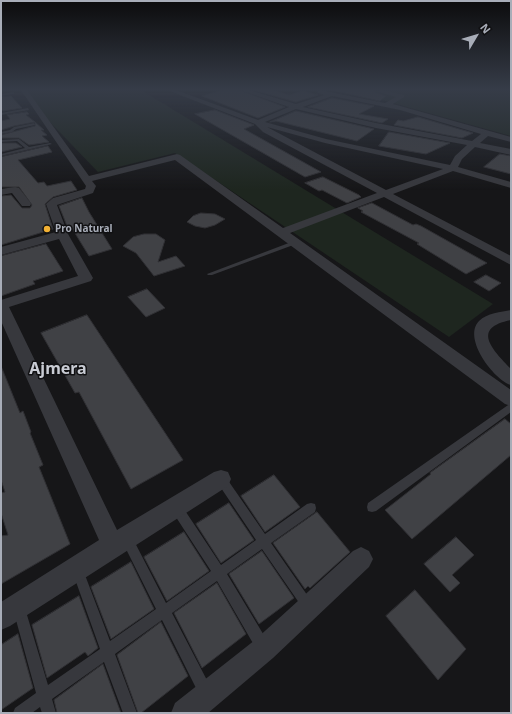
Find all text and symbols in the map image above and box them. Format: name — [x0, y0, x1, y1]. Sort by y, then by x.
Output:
north arrow — [456, 16, 496, 56]
text: N — [477, 20, 495, 36]
place label: Pro Natural — [55, 223, 113, 235]
marker: Pro Natural — [42, 224, 52, 234]
district label: Ajmera — [29, 359, 87, 379]

